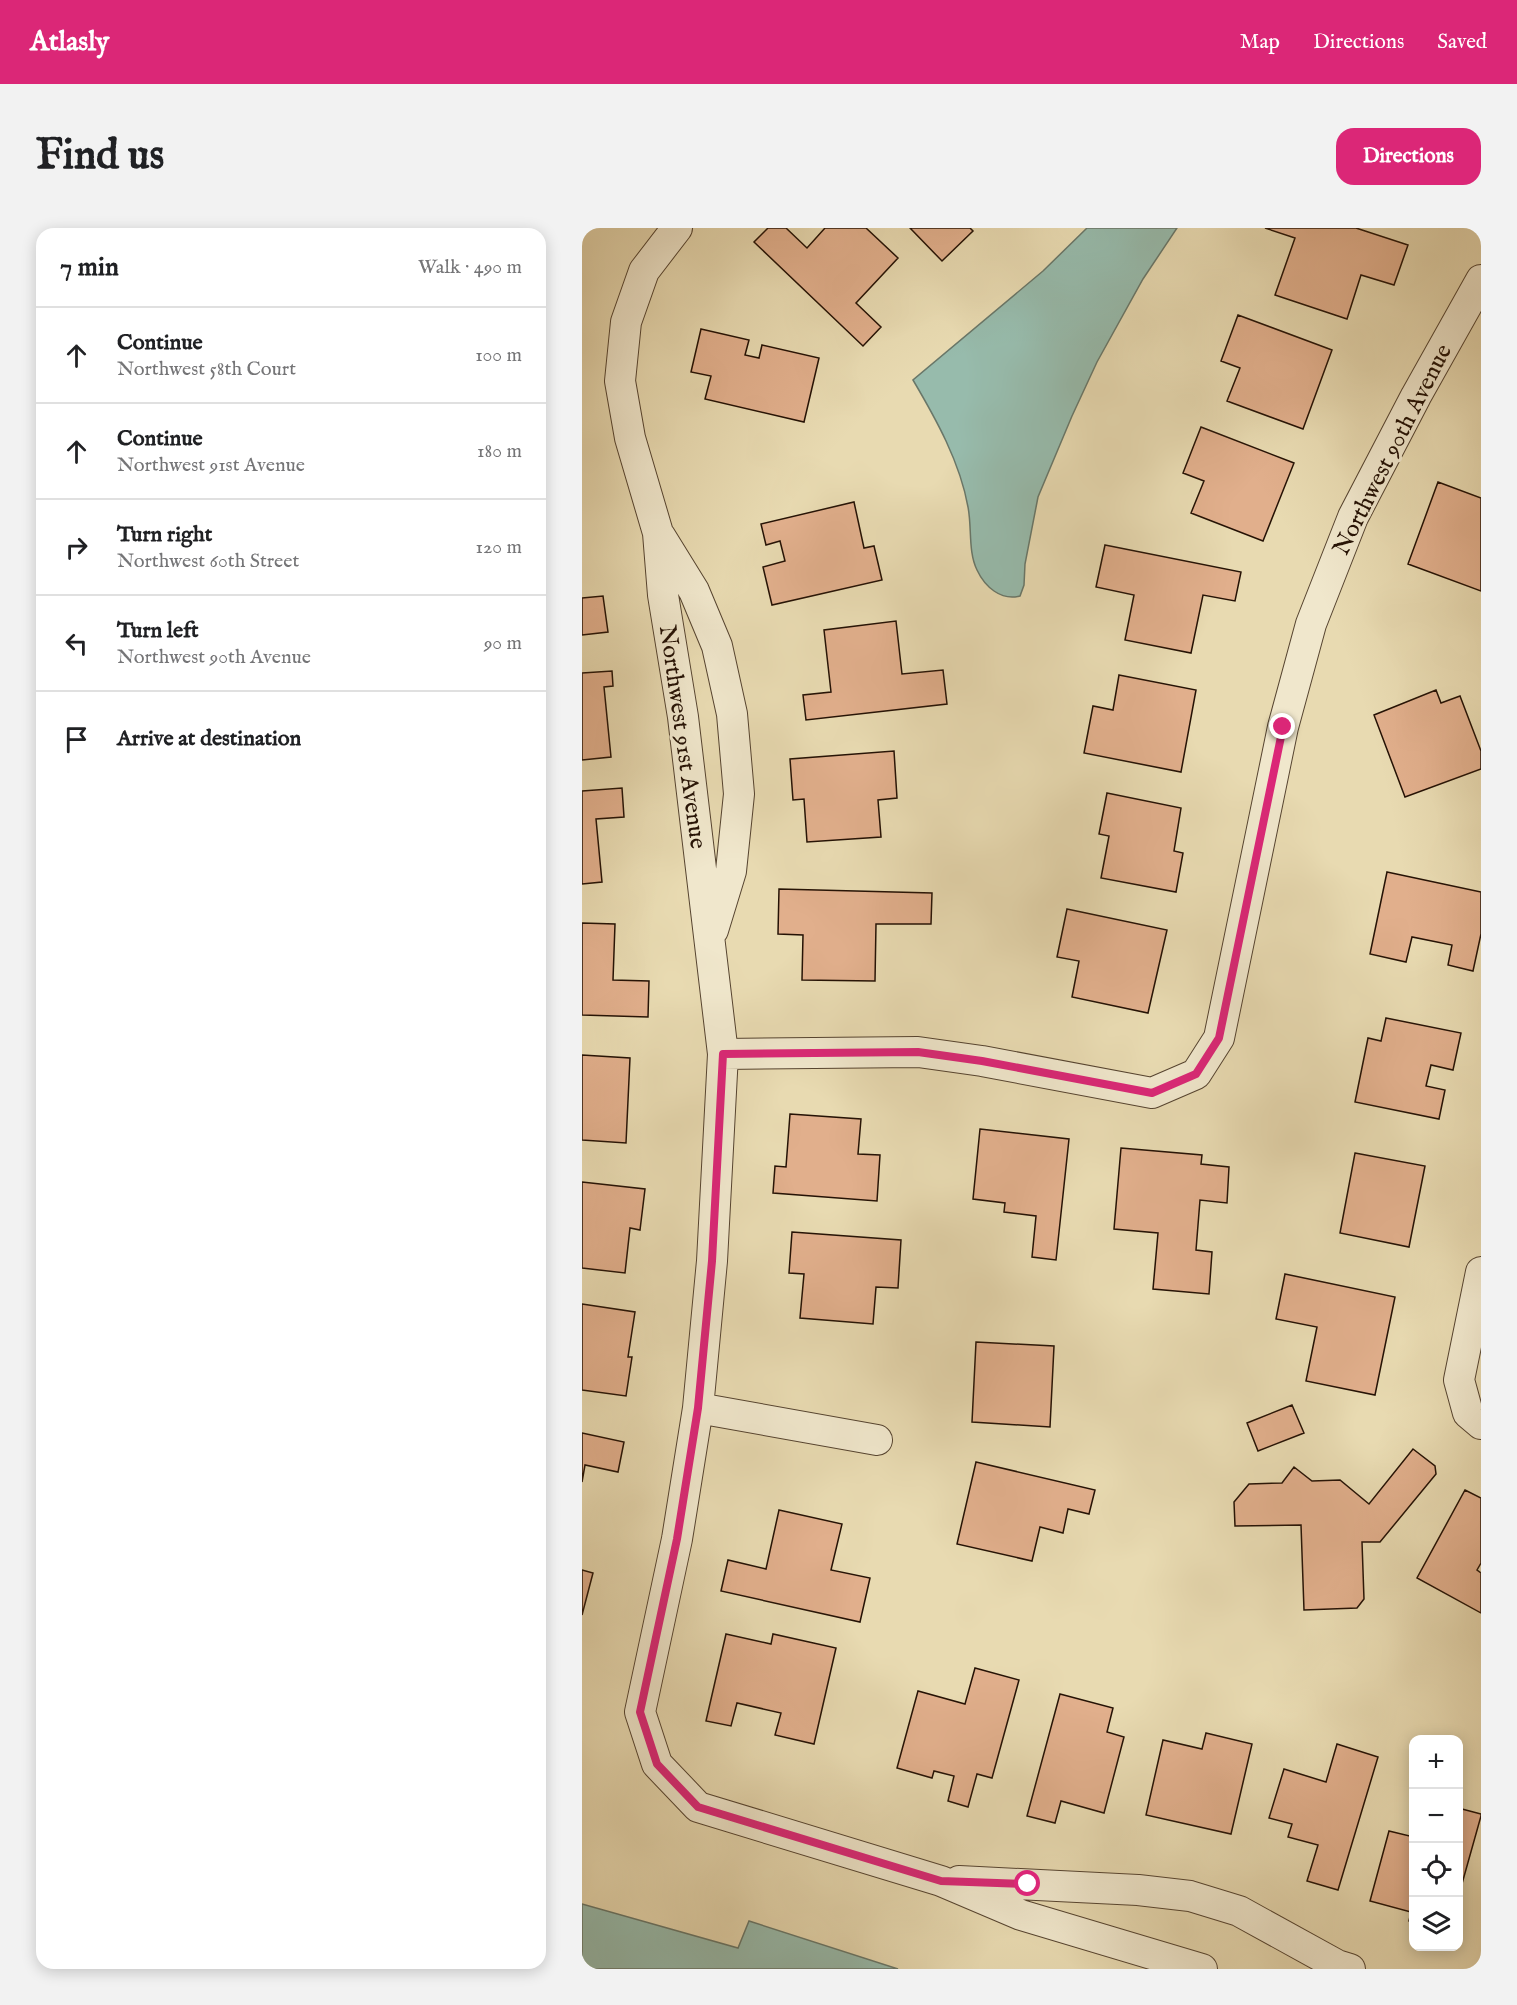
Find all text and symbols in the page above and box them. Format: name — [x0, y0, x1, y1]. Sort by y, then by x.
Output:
text: Atlasly — [30, 25, 109, 60]
text: Map — [1240, 29, 1280, 56]
text: Directions — [1313, 29, 1404, 56]
text: Saved — [1437, 29, 1487, 56]
button: Directions — [1336, 128, 1481, 185]
text: Find us — [36, 130, 164, 183]
text: 7 min — [60, 251, 119, 284]
text: Walk · 490 m — [418, 255, 522, 280]
text: Continue — [117, 329, 203, 357]
icon: ahead — [60, 339, 93, 372]
street label: Northwest 90th Avenue — [1326, 339, 1460, 561]
text: 100 m — [475, 343, 522, 368]
text: Northwest 58th Court — [117, 357, 296, 382]
text: Continue — [117, 425, 203, 453]
icon: ahead — [60, 435, 93, 468]
text: 180 m — [477, 439, 522, 464]
text: Northwest 91st Avenue — [117, 453, 305, 478]
text: Turn right — [117, 521, 212, 549]
icon: right — [60, 531, 93, 564]
text: 120 m — [476, 535, 522, 560]
text: Northwest 60th Street — [117, 549, 299, 574]
text: Turn left — [117, 617, 199, 645]
street label: Northwest 91st Avenue — [651, 623, 713, 851]
icon: left — [60, 627, 93, 660]
text: 90 m — [484, 631, 522, 656]
text: Northwest 90th Avenue — [117, 645, 311, 670]
route end — [1269, 713, 1295, 739]
icon: arrive — [60, 723, 93, 756]
text: Arrive at destination — [117, 725, 301, 753]
map controls — [1409, 1735, 1463, 1951]
button: + — [1409, 1735, 1463, 1789]
button: − — [1409, 1789, 1463, 1843]
button: locate — [1409, 1843, 1463, 1897]
route start — [1014, 1870, 1040, 1896]
button: layers — [1409, 1897, 1463, 1951]

